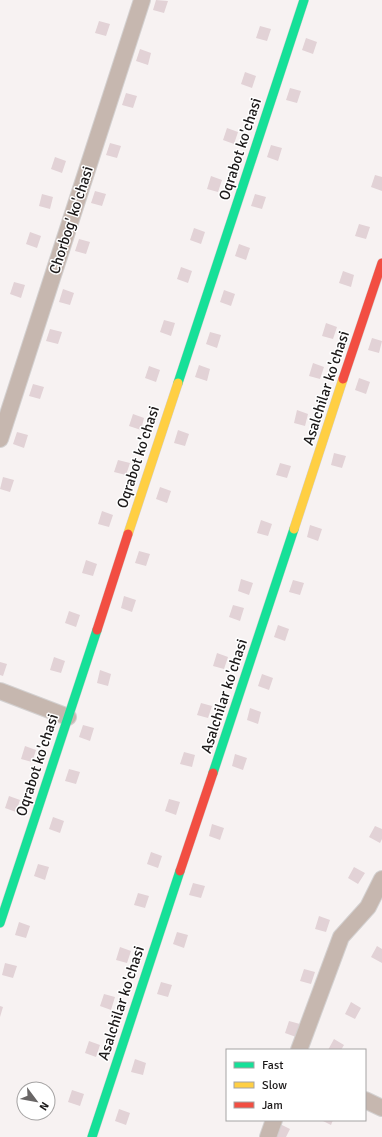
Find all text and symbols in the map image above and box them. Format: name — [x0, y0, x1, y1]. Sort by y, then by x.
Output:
street label: Oqrabot ko'chasi — [215, 96, 265, 202]
street label: Chorbog' ko'chasi — [45, 164, 97, 276]
street label: Asalchilar ko'chasi — [299, 328, 353, 448]
street label: Oqrabot ko'chasi — [113, 404, 163, 510]
street label: Asalchilar ko'chasi — [197, 636, 251, 756]
street label: Oqrabot ko'chasi — [12, 712, 62, 818]
street label: Asalchilar ko'chasi — [94, 943, 148, 1063]
legend — [226, 1049, 366, 1121]
text: Fast — [262, 1058, 283, 1073]
text: Slow — [262, 1078, 287, 1093]
north arrow — [16, 1081, 56, 1121]
text: Jam — [262, 1098, 283, 1113]
text: N — [37, 1099, 52, 1113]

